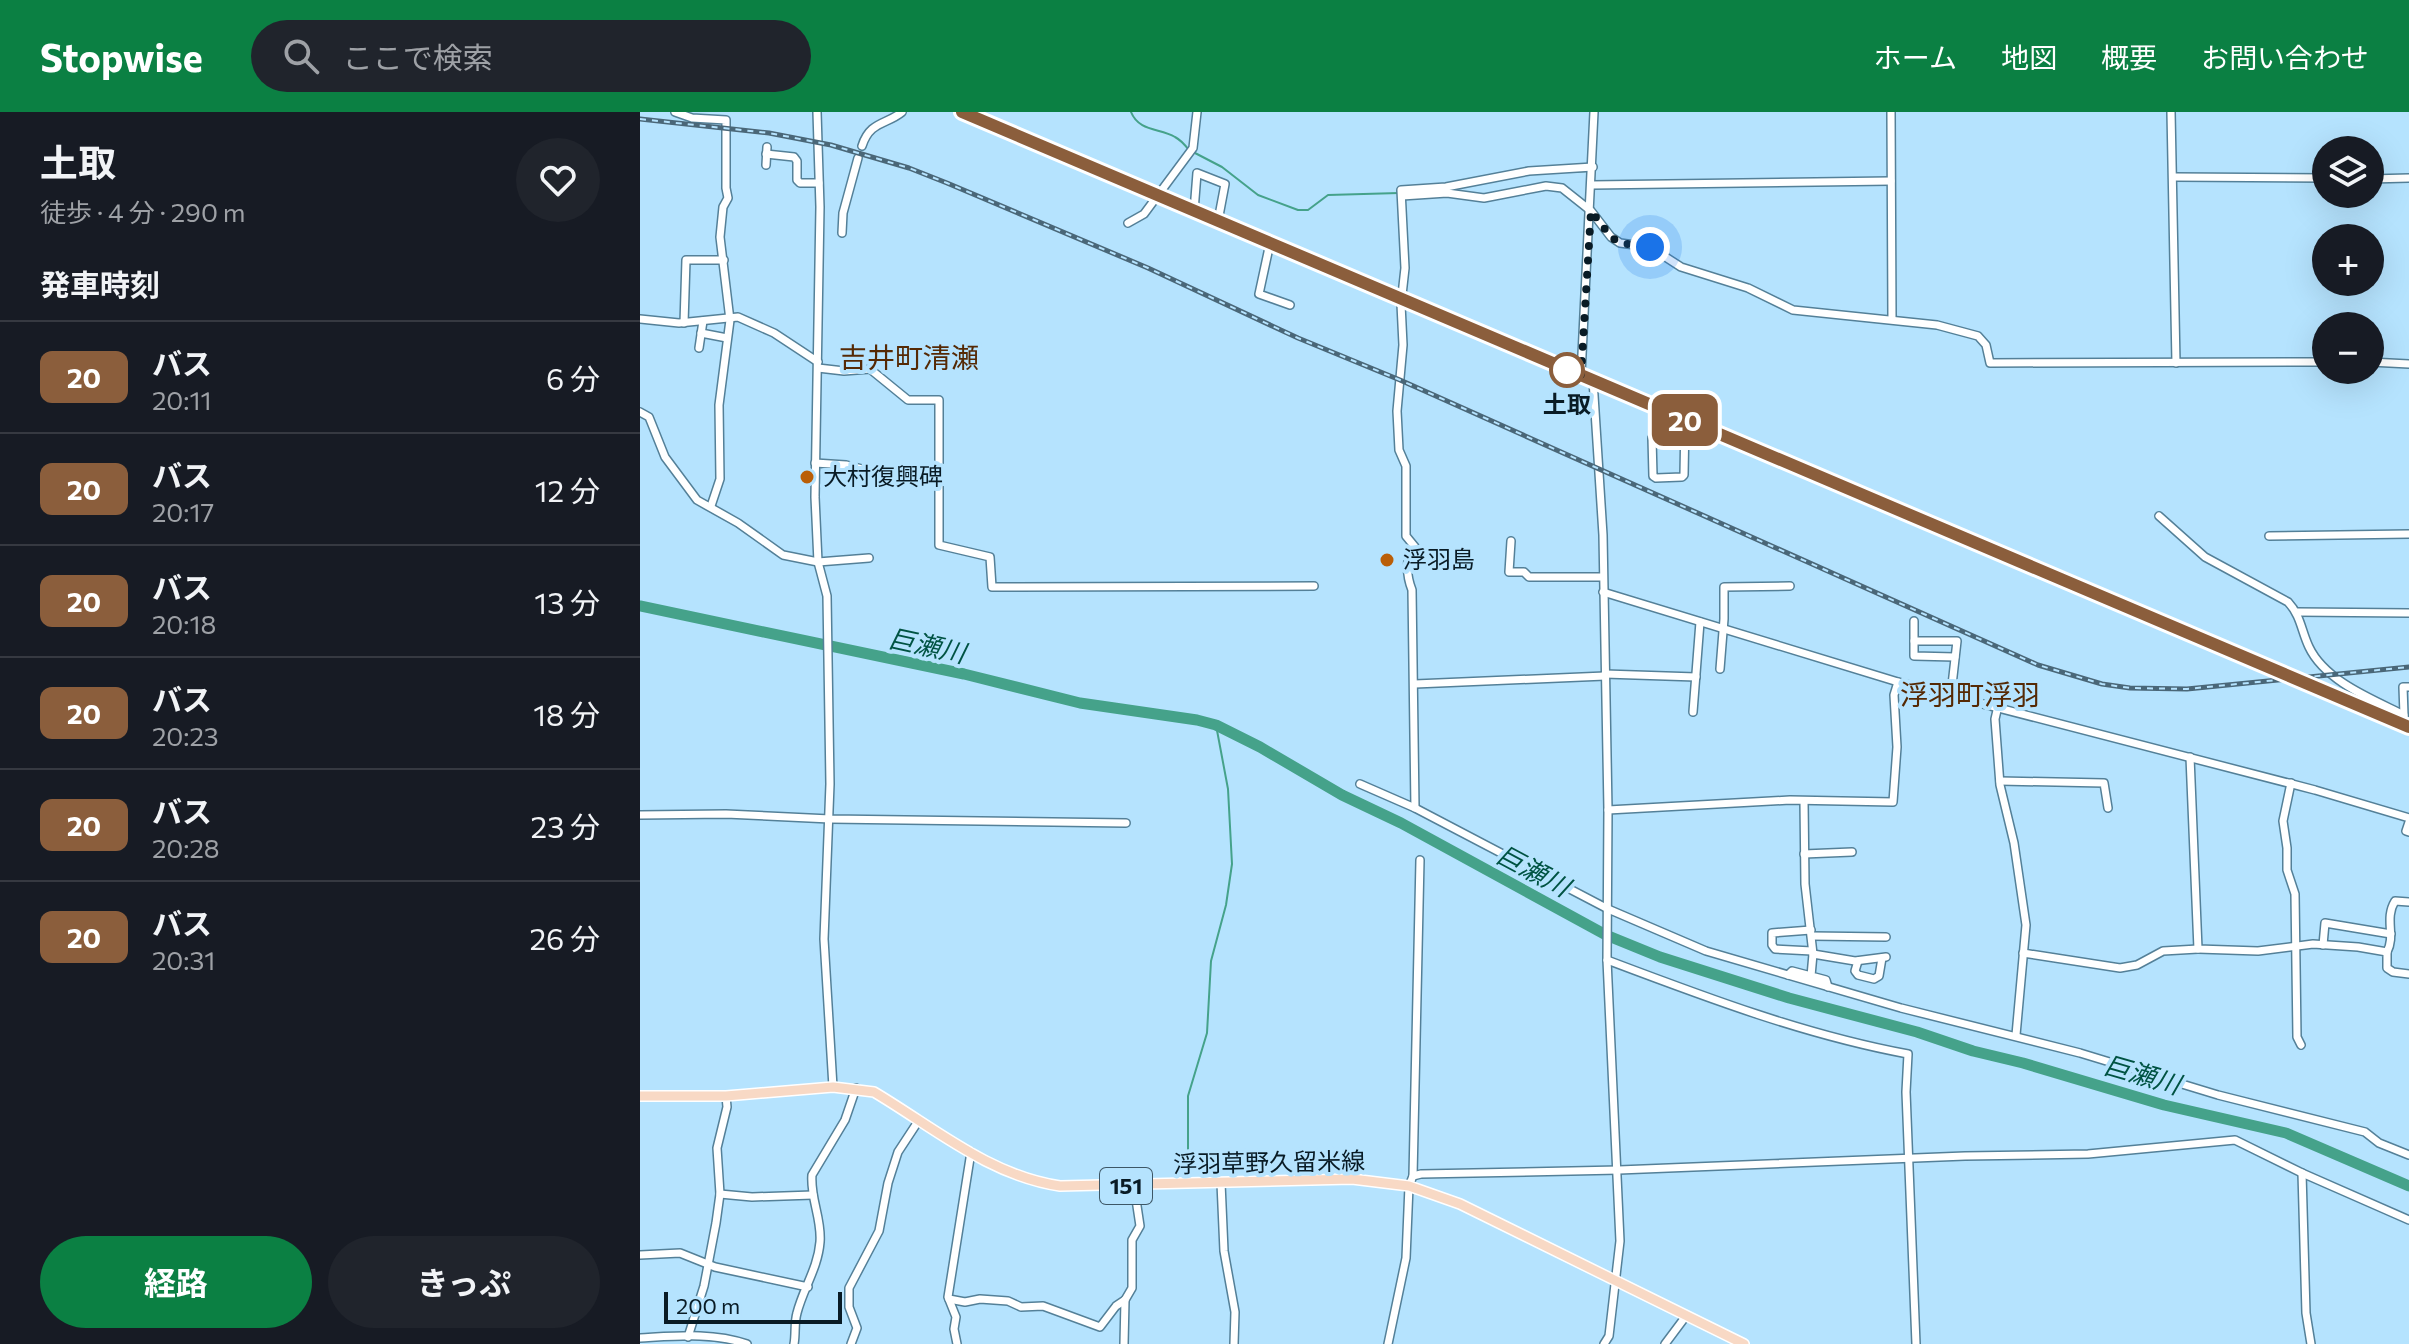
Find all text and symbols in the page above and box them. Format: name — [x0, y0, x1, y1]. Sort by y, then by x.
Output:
search box — [251, 20, 811, 92]
text: Stopwise — [40, 33, 203, 80]
icon: search — [279, 34, 323, 78]
text: ここで検索 — [343, 38, 493, 75]
text: ホーム — [1874, 40, 1957, 74]
text: 地図 — [2001, 40, 2057, 74]
text: 概要 — [2101, 40, 2157, 74]
text: お問い合わせ — [2201, 40, 2369, 74]
map controls — [2312, 136, 2384, 384]
button: layers — [2312, 136, 2384, 208]
text: 土取 — [40, 138, 116, 185]
button: heart — [516, 138, 600, 222]
text: 徒歩 · 4 分 · 290 m — [40, 196, 246, 227]
button: + — [2312, 224, 2384, 296]
your location — [1630, 227, 1670, 267]
text: 発車時刻 — [40, 265, 160, 302]
button: − — [2312, 312, 2384, 384]
district label: 吉井町清瀬 — [839, 340, 979, 374]
text: バス — [152, 344, 212, 381]
marker: 土取 — [1550, 353, 1584, 387]
text: 6 分 — [546, 359, 600, 396]
text: 20 — [67, 360, 101, 394]
text: 20:11 — [152, 384, 212, 415]
place label: 土取 — [1543, 389, 1591, 418]
line badge: 20 — [1649, 394, 1721, 446]
text: 20 — [1668, 403, 1702, 437]
text: バス — [152, 456, 212, 493]
place label: 大村復興碑 — [823, 461, 943, 490]
marker: 大村復興碑 — [798, 468, 816, 486]
text: 12 分 — [535, 471, 600, 508]
text: 20 — [67, 472, 101, 506]
text: 20:17 — [152, 496, 214, 527]
place label: 浮羽島 — [1403, 544, 1475, 573]
marker: 浮羽島 — [1378, 551, 1396, 569]
text: バス — [152, 568, 212, 605]
text: 13 分 — [534, 583, 600, 620]
text: 20 — [67, 584, 101, 618]
text: 20:18 — [152, 608, 216, 639]
water label: 巨瀬川 — [886, 621, 972, 668]
district label: 浮羽町浮羽 — [1900, 677, 2040, 711]
text: バス — [152, 680, 212, 717]
text: 18 分 — [533, 695, 600, 732]
text: 20 — [67, 696, 101, 730]
text: 20:23 — [152, 720, 219, 751]
text: バス — [152, 792, 212, 829]
text: 23 分 — [531, 807, 600, 844]
text: 20 — [67, 808, 101, 842]
text: 20:28 — [152, 832, 220, 863]
water label: 巨瀬川 — [1492, 838, 1578, 903]
text: バス — [152, 904, 212, 941]
text: 26 分 — [529, 919, 600, 956]
text: 20 — [67, 920, 101, 954]
text: 20:31 — [152, 944, 215, 975]
water label: 巨瀬川 — [2101, 1048, 2187, 1100]
street label: 浮羽草野久留米線 — [1173, 1145, 1365, 1178]
road number: 151 — [1100, 1168, 1152, 1204]
button: 経路 — [40, 1236, 312, 1328]
button: きっぷ — [328, 1236, 600, 1328]
scale bar — [664, 1288, 842, 1324]
text: 200 m — [676, 1292, 740, 1319]

